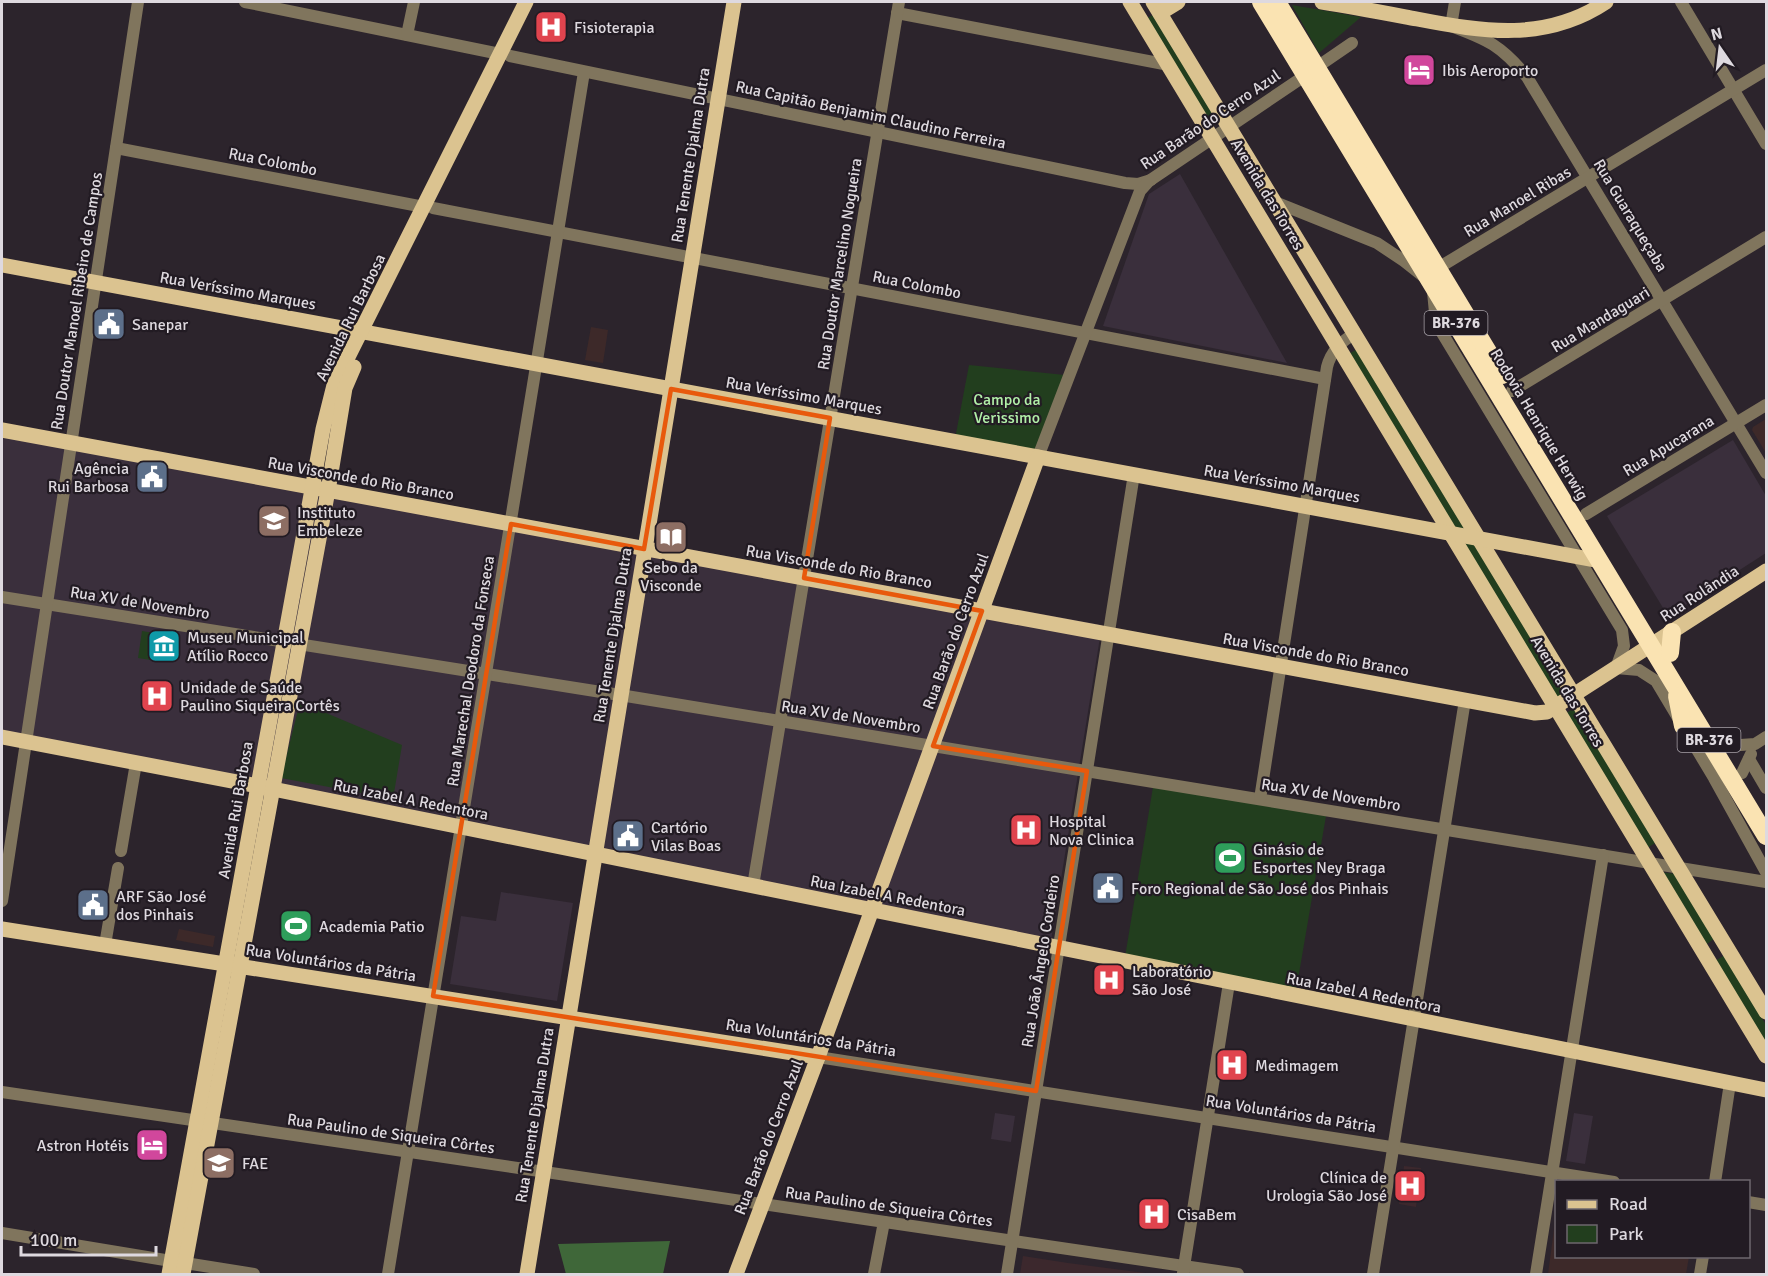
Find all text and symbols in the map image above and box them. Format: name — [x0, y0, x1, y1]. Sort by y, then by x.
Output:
hospital icon: Fisioterapia — [533, 9, 569, 45]
place label: Fisioterapia — [574, 18, 655, 38]
north arrow — [1690, 18, 1750, 78]
text: N — [1709, 23, 1724, 45]
hotel icon: Ibis Aeroporto — [1401, 52, 1437, 88]
place label: Ibis Aeroporto — [1442, 61, 1538, 81]
street label: Rua Barão do Cerro Azul — [1137, 65, 1285, 174]
street label: Rua Tenente Djalma Dutra — [667, 66, 715, 244]
street label: Rua Capitão Benjamim Claudino Ferreira — [734, 76, 1008, 153]
street label: Avenida das Torres — [1226, 135, 1308, 254]
street label: Rua Colombo — [227, 144, 319, 180]
street label: Rua Guaraqueçaba — [1589, 155, 1672, 276]
street label: Rua Doutor Marcelino Nogueira — [813, 157, 867, 372]
street label: Rua Manoel Ribas — [1460, 162, 1575, 242]
street label: Rua Doutor Manoel Ribeiro de Campos — [47, 171, 107, 432]
street label: Avenida Rui Barbosa — [311, 251, 390, 384]
street label: Rua Veríssimo Marques — [158, 267, 318, 315]
street label: Rua Colombo — [871, 267, 963, 303]
street label: Rua Mandaguari — [1547, 283, 1654, 357]
public building icon: Sanepar — [91, 306, 127, 342]
road number: BR-376 — [1424, 311, 1488, 335]
place label: Sanepar — [132, 315, 188, 335]
street label: Rodovia Henrique Herwig — [1486, 345, 1592, 504]
street label: Rua Veríssimo Marques — [724, 372, 884, 420]
park label: Campo da Verissimo — [973, 390, 1041, 428]
street label: Rua Apucarana — [1619, 411, 1718, 481]
street label: Rua Visconde do Rio Branco — [266, 453, 455, 505]
place label: Agência Rui Barbosa — [48, 459, 129, 497]
public building icon: Agência Rui Barbosa — [134, 459, 170, 495]
street label: Rua Veríssimo Marques — [1202, 460, 1362, 508]
school or university icon: Instituto Embeleze — [256, 503, 292, 539]
place label: Instituto Embeleze — [297, 503, 363, 541]
library icon: Sebo da Visconde — [653, 519, 689, 555]
street label: Rua Visconde do Rio Branco — [744, 541, 933, 593]
street label: Rua Tenente Djalma Dutra — [589, 546, 637, 724]
street label: Rua Barão do Cerro Azul — [918, 550, 994, 712]
street label: Rua Marechal Deodoro da Fonseca — [443, 554, 499, 788]
place label: Sebo da Visconde — [640, 558, 702, 596]
street label: Rua Rolândia — [1656, 561, 1743, 627]
street label: Rua XV de Novembro — [69, 582, 211, 624]
museum icon: Museu Municipal Atílio Rocco — [146, 628, 182, 664]
place label: Museu Municipal Atílio Rocco — [187, 628, 304, 666]
street label: Rua Visconde do Rio Branco — [1221, 629, 1410, 681]
street label: Avenida das Torres — [1526, 632, 1608, 751]
hospital icon: Unidade de Saúde Paulino Siqueira Cortês — [139, 678, 175, 714]
place label: Unidade de Saúde Paulino Siqueira Cortês — [180, 678, 340, 716]
street label: Rua XV de Novembro — [780, 696, 922, 738]
road number: BR-376 — [1678, 728, 1740, 752]
street label: Avenida Rui Barbosa — [214, 740, 258, 880]
street label: Rua XV de Novembro — [1260, 774, 1402, 816]
street label: Rua Izabel A Redentora — [331, 775, 490, 825]
hospital icon: Hospital Nova Clinica — [1008, 812, 1044, 848]
place label: Hospital Nova Clinica — [1049, 812, 1134, 850]
public building icon: Cartório Vilas Boas — [610, 818, 646, 854]
place label: Cartório Vilas Boas — [651, 818, 721, 856]
sports icon: Ginásio de Esportes Ney Braga — [1212, 840, 1248, 876]
place label: Ginásio de Esportes Ney Braga — [1253, 840, 1386, 878]
public building icon: Foro Regional de São José dos Pinhais — [1090, 870, 1126, 906]
street label: Rua Izabel A Redentora — [808, 871, 967, 921]
street label: Rua João Ângelo Cordeiro — [1017, 873, 1065, 1049]
place label: Foro Regional de São José dos Pinhais — [1131, 879, 1389, 899]
public building icon: ARF São José dos Pinhais — [75, 887, 111, 923]
place label: ARF São José dos Pinhais — [116, 887, 207, 925]
sports icon: Academia Patio — [278, 908, 314, 944]
place label: Academia Patio — [319, 917, 425, 937]
street label: Rua Voluntários da Pátria — [244, 940, 418, 986]
hospital icon: Laboratório São José — [1091, 962, 1127, 998]
place label: Laboratório São José — [1132, 962, 1211, 1000]
street label: Rua Izabel A Redentora — [1284, 968, 1443, 1018]
street label: Rua Voluntários da Pátria — [724, 1015, 898, 1061]
street label: Rua Tenente Djalma Dutra — [511, 1026, 559, 1204]
hospital icon: Medimagem — [1214, 1047, 1250, 1083]
place label: Medimagem — [1255, 1056, 1339, 1076]
street label: Rua Barão do Cerro Azul — [730, 1057, 808, 1218]
street label: Rua Voluntários da Pátria — [1204, 1091, 1378, 1137]
street label: Rua Paulino de Siqueira Côrtes — [286, 1110, 496, 1158]
hotel icon: Astron Hotéis — [134, 1127, 170, 1163]
place label: Astron Hotéis — [37, 1136, 129, 1156]
school or university icon: FAE — [201, 1145, 237, 1181]
place label: FAE — [242, 1154, 268, 1174]
place label: Clínica de Urologia São José — [1266, 1168, 1387, 1206]
hospital icon: Clínica de Urologia São José — [1392, 1168, 1428, 1204]
legend — [1555, 1180, 1750, 1258]
street label: Rua Paulino de Siqueira Côrtes — [784, 1183, 994, 1231]
text: Road — [1609, 1193, 1648, 1215]
hospital icon: CisaBem — [1136, 1196, 1172, 1232]
place label: CisaBem — [1177, 1205, 1237, 1225]
scale bar — [21, 1219, 156, 1257]
text: Park — [1609, 1223, 1644, 1245]
text: 100 m — [30, 1229, 77, 1251]

